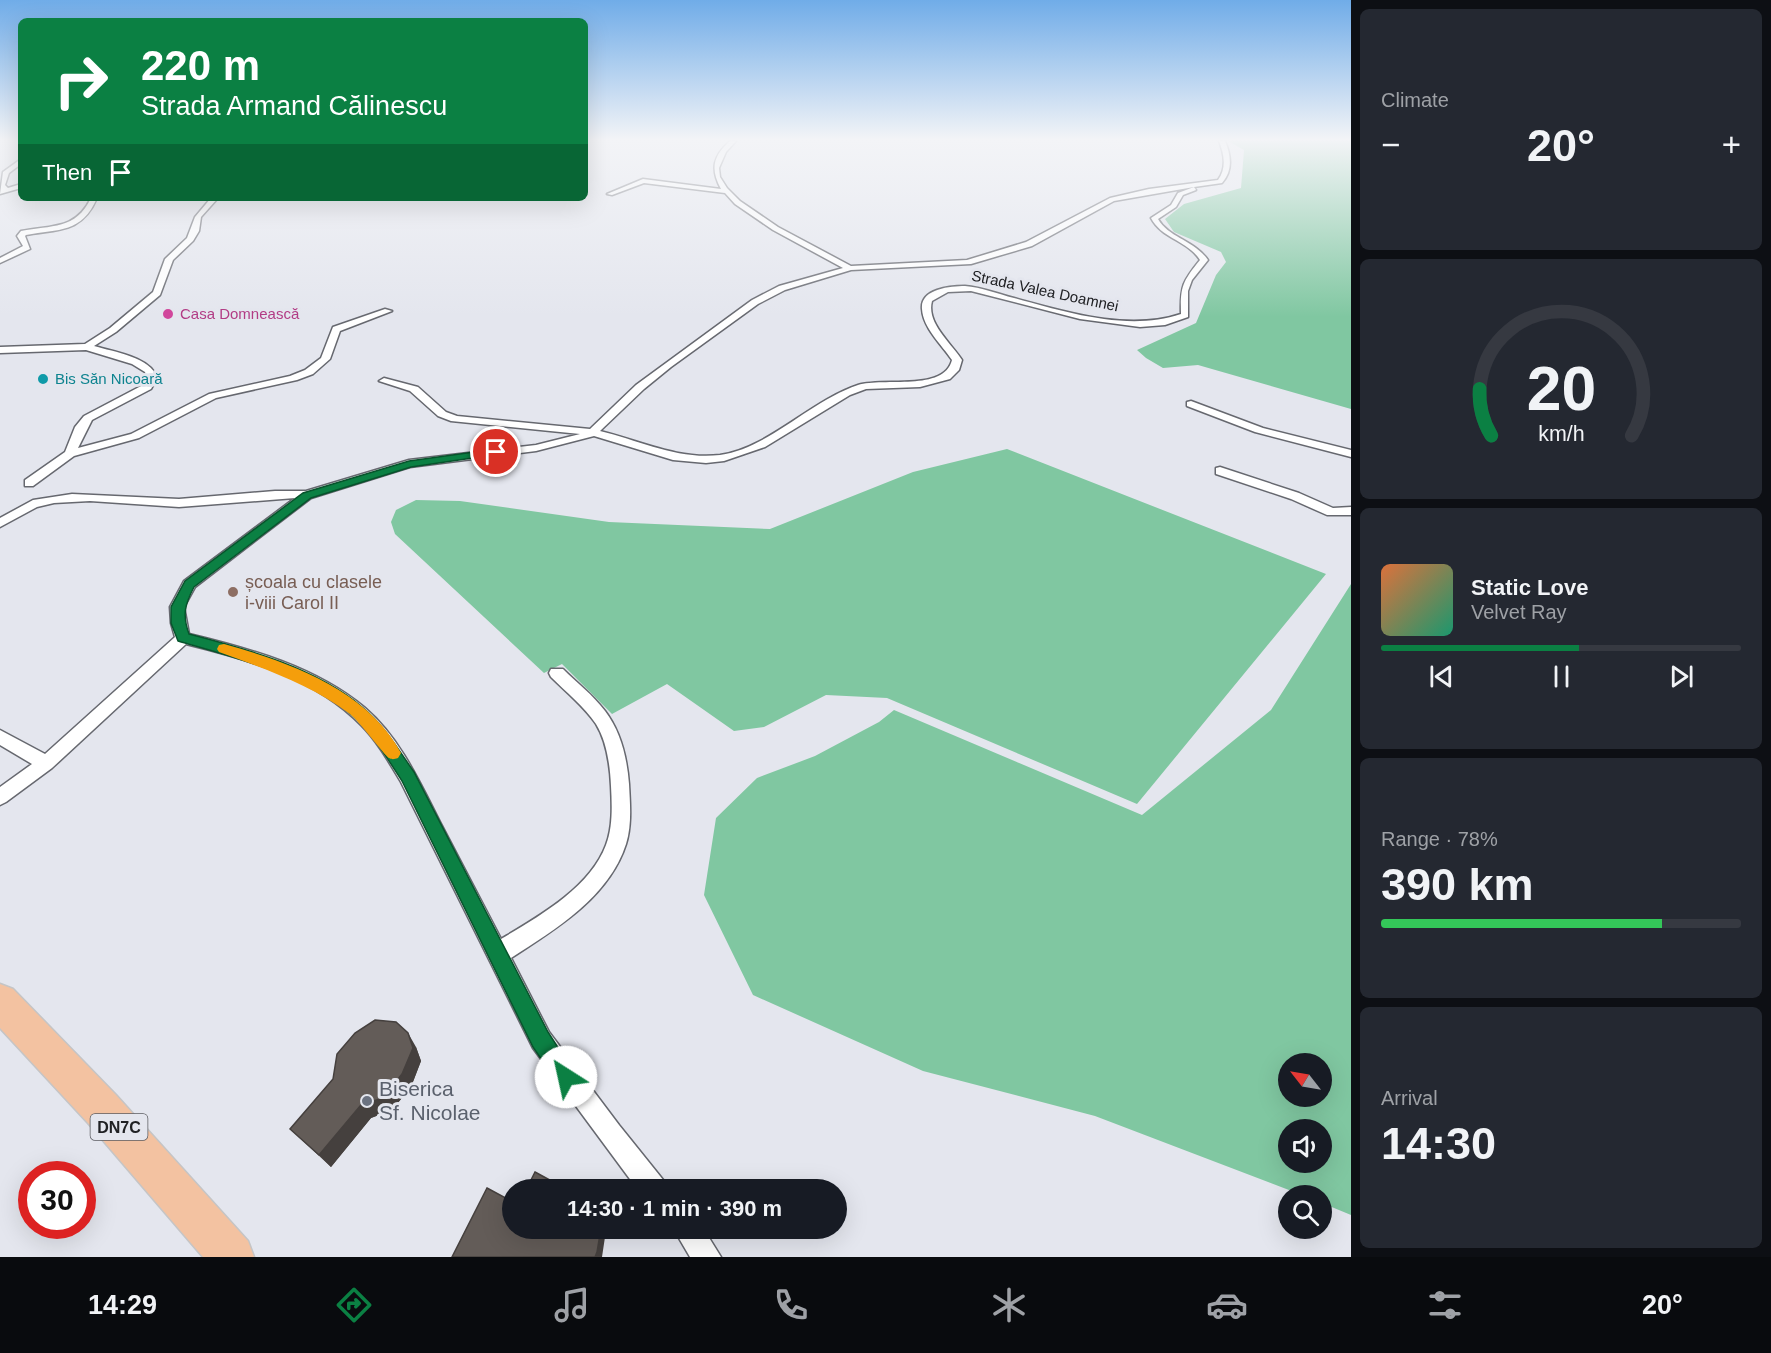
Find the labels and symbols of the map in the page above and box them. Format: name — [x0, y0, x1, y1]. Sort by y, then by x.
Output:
street label: Strada Valea Doamnei — [970, 267, 1120, 314]
place label: Casa Domnească — [180, 305, 300, 322]
marker: Casa Domnească — [161, 307, 175, 321]
place label: Bis Săn Nicoară — [55, 370, 163, 387]
marker: Bis Săn Nicoară — [36, 372, 50, 386]
pin — [470, 426, 521, 477]
place label: școala cu clasele i-viii Carol II — [245, 572, 382, 613]
marker: școala cu clasele i-viii Carol II — [226, 585, 240, 599]
position arrow — [534, 1045, 598, 1109]
north arrow — [1278, 1053, 1332, 1107]
place label: Biserica Sf. Nicolae — [379, 1077, 481, 1124]
marker: Biserica Sf. Nicolae — [360, 1094, 374, 1108]
road number: DN7C — [90, 1114, 148, 1140]
speed limit sign: 30 — [18, 1161, 96, 1239]

